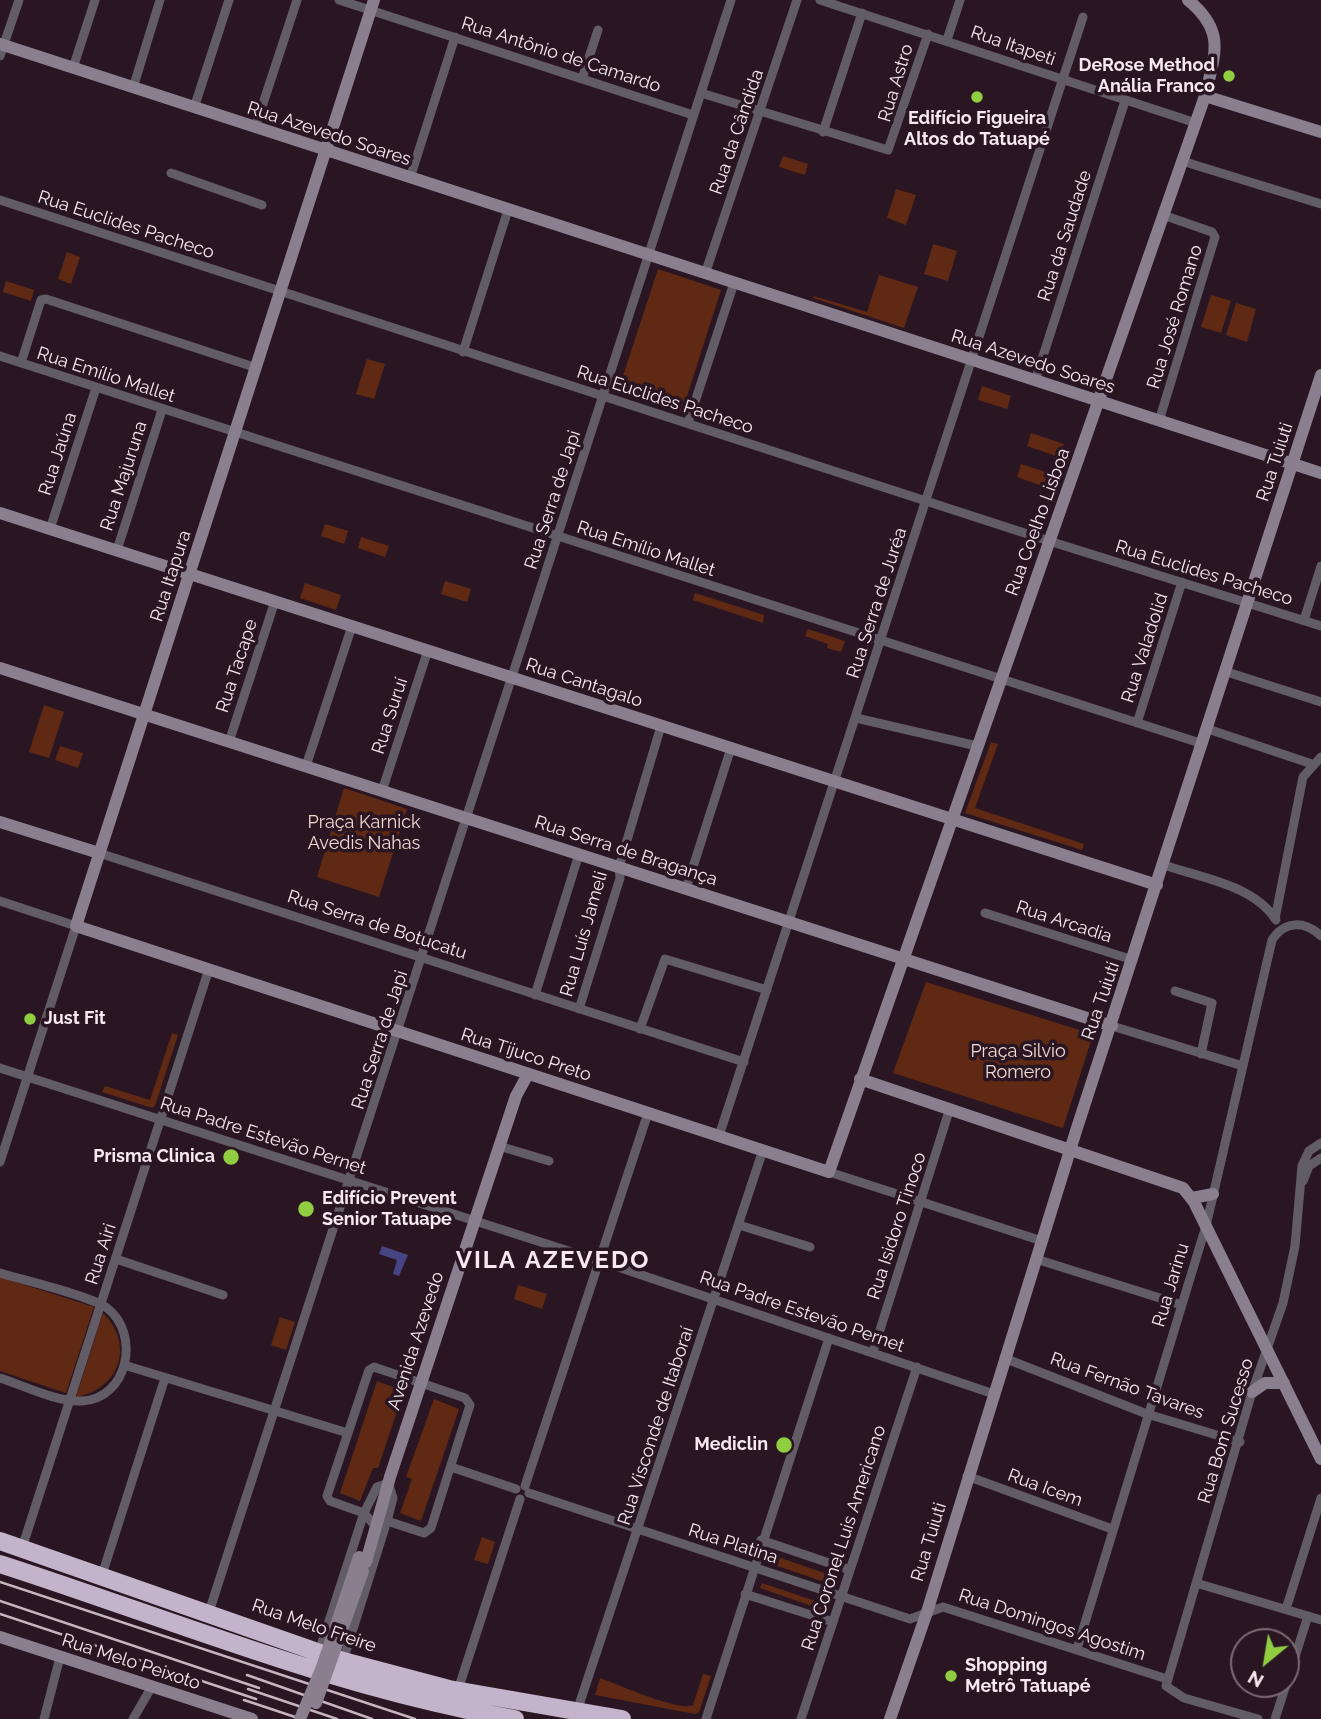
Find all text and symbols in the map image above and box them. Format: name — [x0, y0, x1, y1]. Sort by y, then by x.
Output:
street label: Rua Antônio de Camardo — [459, 13, 663, 97]
street label: Rua Itapeti — [968, 21, 1058, 71]
street label: Rua Astro — [874, 41, 918, 125]
place label: DeRose Method Anália Franco — [1078, 55, 1215, 98]
street label: Rua da Cândida — [705, 67, 769, 197]
marker: DeRose Method Anália Franco — [1221, 68, 1237, 84]
marker: Edifício Figueira Altos do Tatuapé — [969, 89, 985, 105]
street label: Rua Azevedo Soares — [244, 97, 414, 171]
place label: Edifício Figueira Altos do Tatuapé — [904, 108, 1050, 150]
street label: Rua da Saudade — [1034, 168, 1096, 304]
street label: Rua Euclides Pacheco — [35, 186, 217, 264]
street label: Rua José Romano — [1143, 242, 1207, 392]
street label: Rua Azevedo Soares — [948, 325, 1118, 399]
street label: Rua Emílio Mallet — [34, 342, 178, 408]
street label: Rua Euclides Pacheco — [574, 361, 756, 439]
street label: Rua Jaúna — [34, 410, 82, 498]
street label: Rua Majuruna — [96, 418, 152, 534]
street label: Rua Tuiuti — [1252, 420, 1298, 504]
street label: Rua Serra de Japi — [520, 428, 586, 572]
street label: Rua Coelho Lisboa — [1001, 445, 1075, 599]
street label: Rua Emílio Mallet — [574, 516, 718, 582]
street label: Rua Serra de Juréa — [842, 525, 912, 681]
street label: Rua Itapura — [146, 528, 196, 624]
street label: Rua Euclides Pacheco — [1113, 536, 1295, 610]
street label: Rua Valadolid — [1117, 590, 1173, 706]
street label: Rua Tacape — [212, 617, 262, 715]
street label: Rua Cantagalo — [523, 654, 645, 712]
street label: Rua Suruí — [367, 675, 413, 757]
street label: Rua Serra de Bragança — [532, 811, 720, 891]
park label: Praça Karnick Avedis Nahas — [307, 812, 421, 854]
street label: Rua Luís Jameli — [556, 869, 612, 999]
street label: Rua Serra de Botucatu — [285, 886, 469, 964]
street label: Rua Arcadia — [1013, 896, 1115, 948]
street label: Rua Tuiuti — [1078, 959, 1124, 1043]
street label: Rua Serra de Japi — [347, 968, 413, 1112]
place label: Just Fit — [44, 1008, 106, 1030]
marker: Just Fit — [22, 1011, 38, 1027]
street label: Rua Tijuco Preto — [458, 1024, 594, 1086]
park label: Praça Silvio Romero — [970, 1041, 1066, 1084]
street label: Rua Padre Estevão Pernet — [157, 1092, 369, 1180]
place label: Prisma Clinica — [93, 1146, 215, 1168]
marker: Prisma Clinica — [221, 1147, 241, 1167]
street label: Rua Isidoro Tinoco — [863, 1150, 931, 1302]
place label: Edifício Prevent Senior Tatuape — [322, 1188, 457, 1230]
marker: Edifício Prevent Senior Tatuape — [296, 1199, 316, 1219]
street label: Rua Airi — [81, 1221, 121, 1287]
street label: Rua Jarinu — [1148, 1241, 1194, 1329]
district label: VILA AZEVEDO — [457, 1247, 649, 1275]
street label: Rua Padre Estevão Pernet — [697, 1267, 907, 1357]
street label: Avenida Azevedo — [383, 1269, 449, 1413]
street label: Rua Visconde de Itaboraí — [614, 1324, 698, 1528]
street label: Rua Fernão Tavares — [1047, 1348, 1207, 1424]
street label: Rua Bom Sucesso — [1194, 1356, 1258, 1506]
street label: Rua Coronel Luis Americano — [797, 1423, 891, 1653]
place label: Mediclin — [694, 1434, 768, 1456]
marker: Mediclin — [774, 1435, 794, 1455]
street label: Rua Icem — [1005, 1465, 1085, 1511]
street label: Rua Tuiuti — [907, 1500, 951, 1584]
street label: Rua Platina — [686, 1519, 780, 1569]
street label: Rua Domingos Agostim — [956, 1585, 1148, 1665]
street label: Rua Melo Freire — [249, 1595, 379, 1657]
north arrow — [1230, 1628, 1300, 1698]
street label: Rua Melo Peixoto — [59, 1629, 203, 1695]
place label: Shopping Metrô Tatuapé — [965, 1655, 1090, 1698]
text: N — [1244, 1666, 1267, 1693]
marker: Shopping Metrô Tatuapé — [943, 1668, 959, 1684]

